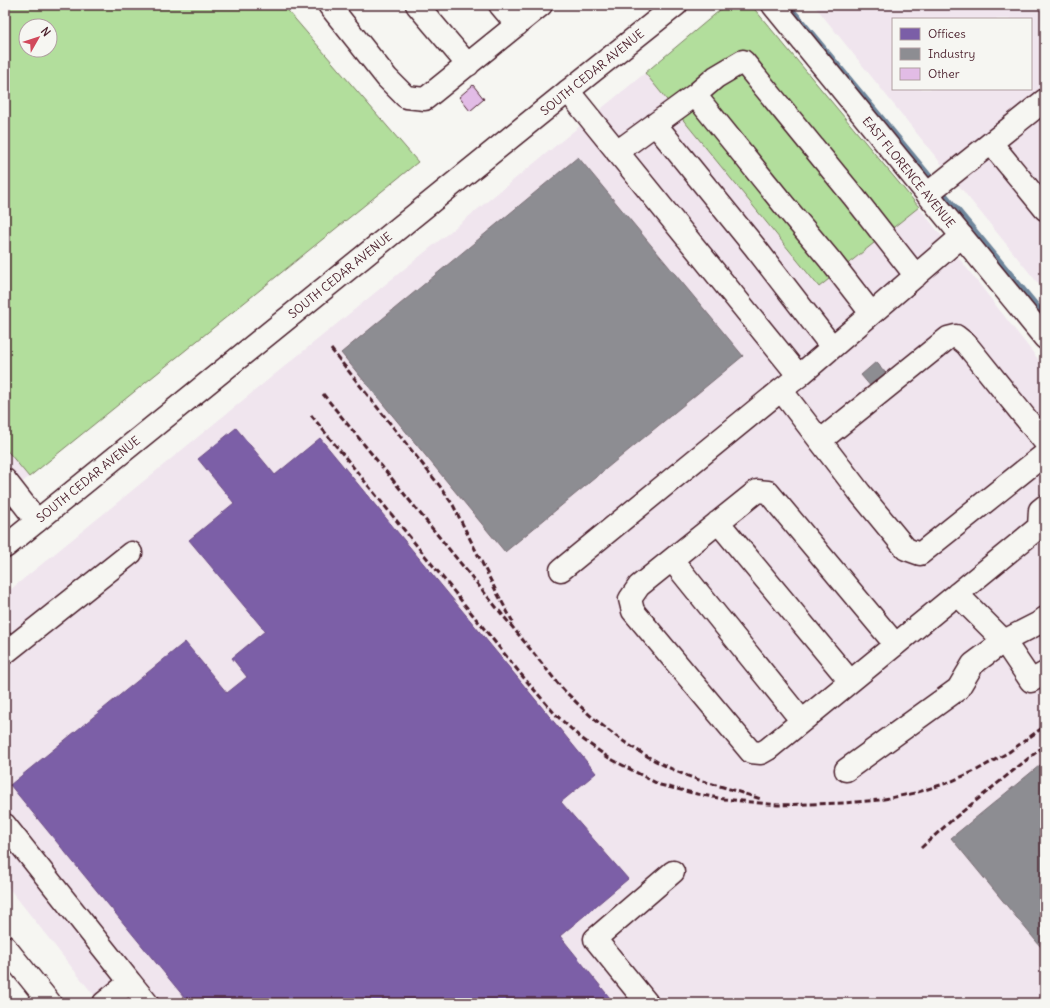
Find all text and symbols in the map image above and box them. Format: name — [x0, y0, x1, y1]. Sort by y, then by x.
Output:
north arrow — [18, 18, 58, 58]
legend — [892, 18, 1032, 90]
text: N — [38, 24, 54, 39]
street label: SOUTH CEDAR AVENUE — [537, 26, 647, 118]
text: Offices — [928, 26, 966, 41]
text: Industry — [928, 46, 975, 61]
text: Other — [928, 66, 960, 81]
street label: EAST FLORENCE AVENUE — [859, 113, 959, 231]
street label: SOUTH CEDAR AVENUE — [285, 229, 395, 321]
street label: SOUTH CEDAR AVENUE — [33, 433, 143, 525]

